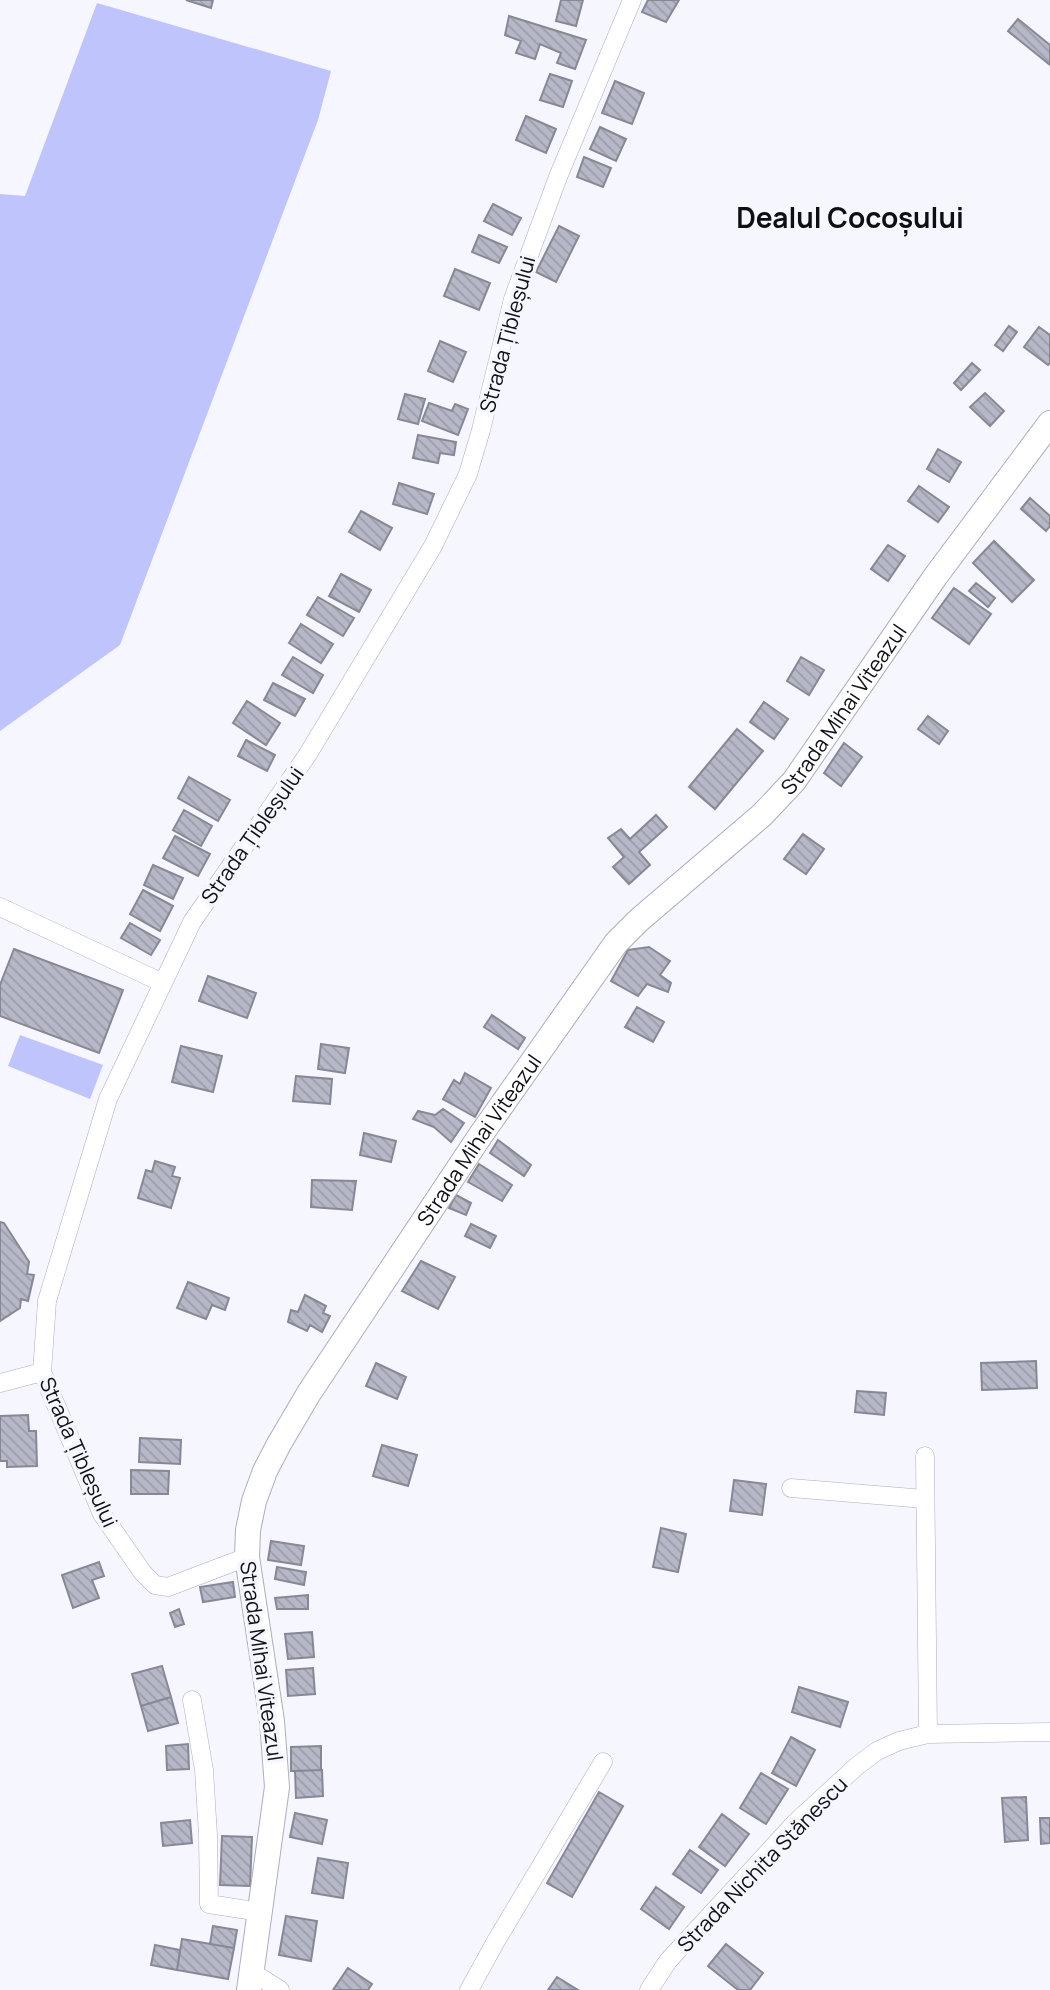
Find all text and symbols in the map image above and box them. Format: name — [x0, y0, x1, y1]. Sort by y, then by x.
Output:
district label: Dealul Cocoșului — [736, 198, 964, 237]
street label: Strada Țibleșului — [473, 252, 541, 416]
street label: Strada Mihai Viteazul — [774, 618, 912, 801]
street label: Strada Țibleșului — [194, 761, 310, 909]
street label: Strada Mihai Viteazul — [410, 1049, 547, 1231]
street label: Strada Țibleșului — [33, 1373, 125, 1531]
street label: Strada Mihai Viteazul — [234, 1559, 290, 1763]
street label: Strada Nichita Stănescu — [671, 1770, 853, 1958]

